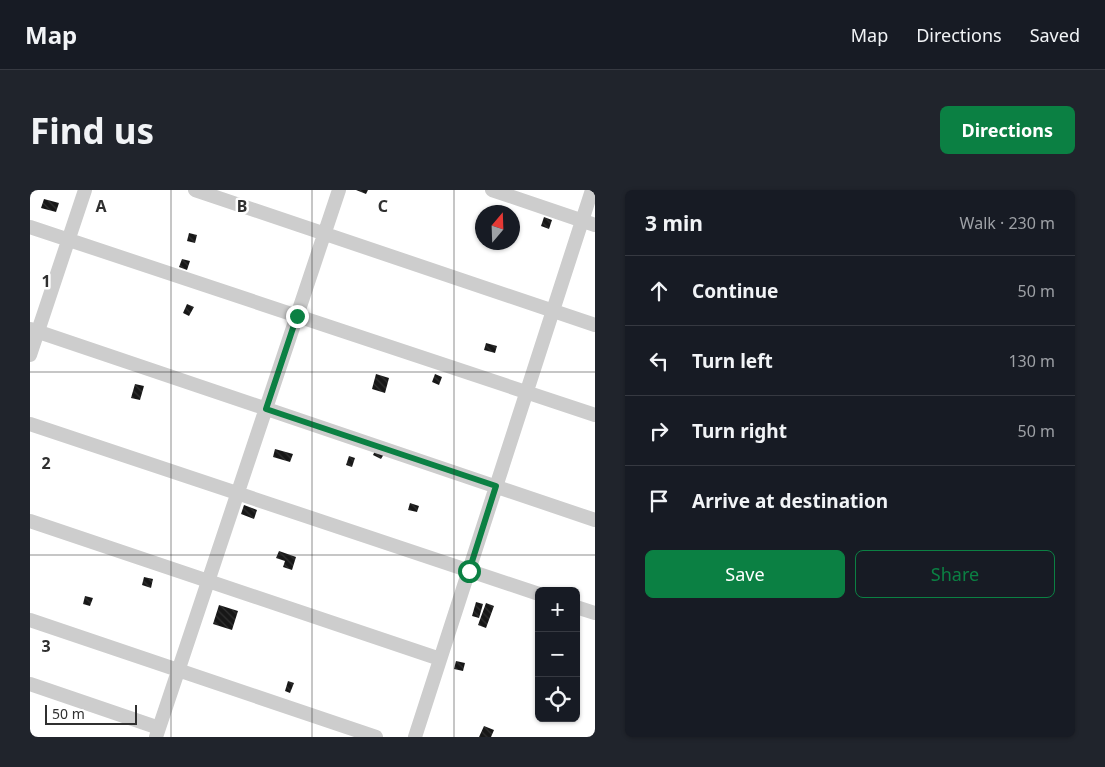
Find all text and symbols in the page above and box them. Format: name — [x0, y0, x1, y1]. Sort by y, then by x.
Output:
text: Map — [25, 18, 77, 51]
text: Map — [851, 23, 888, 47]
text: Directions — [916, 23, 1002, 47]
text: Saved — [1030, 23, 1080, 47]
button: Directions — [940, 106, 1075, 154]
text: Find us — [30, 107, 154, 154]
text: A — [95, 195, 107, 217]
text: B — [237, 195, 247, 217]
text: C — [378, 195, 388, 217]
north arrow — [475, 205, 520, 250]
text: 3 min — [645, 209, 703, 237]
text: Walk · 230 m — [960, 212, 1055, 234]
text: 1 — [41, 270, 51, 292]
icon: ahead — [645, 277, 673, 305]
text: Continue — [692, 278, 778, 304]
text: 50 m — [1018, 280, 1055, 302]
route end — [286, 305, 309, 328]
icon: left — [645, 347, 673, 375]
text: Turn left — [692, 348, 773, 374]
text: 130 m — [1008, 350, 1055, 372]
icon: right — [645, 417, 673, 445]
text: Turn right — [692, 418, 787, 444]
text: 50 m — [1018, 420, 1055, 442]
text: 2 — [41, 452, 51, 474]
icon: arrive — [645, 487, 673, 515]
text: Arrive at destination — [692, 488, 888, 514]
button: Save — [645, 550, 845, 598]
button: Share — [855, 550, 1055, 598]
route start — [458, 560, 481, 583]
map controls — [535, 587, 580, 722]
button: + — [535, 587, 580, 632]
button: − — [535, 632, 580, 677]
text: 3 — [41, 635, 51, 657]
button: locate — [535, 677, 580, 722]
scale bar — [45, 702, 138, 725]
text: 50 m — [52, 704, 85, 723]

